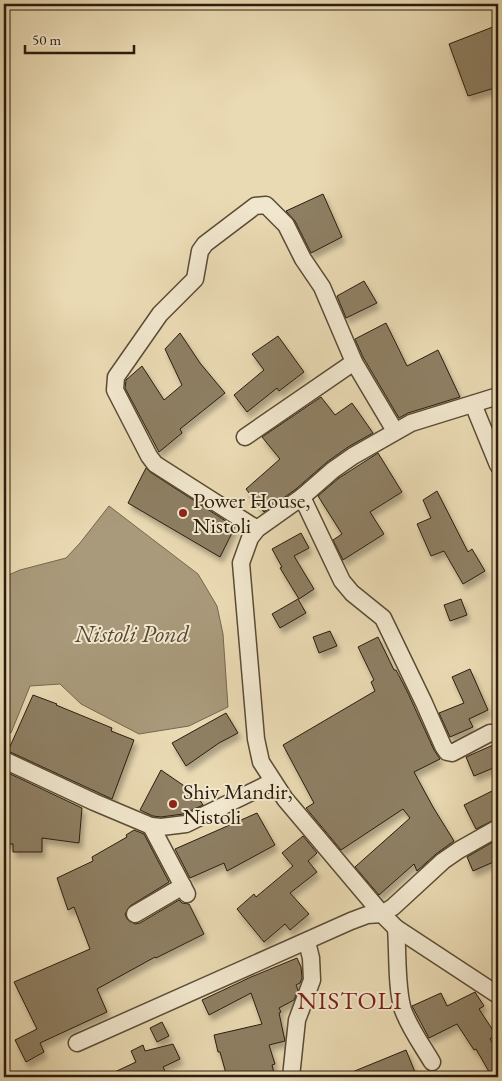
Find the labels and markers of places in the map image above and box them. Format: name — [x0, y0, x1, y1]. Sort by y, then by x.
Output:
place label: Power House, Nistoli — [193, 486, 311, 540]
marker: Power House, Nistoli — [177, 507, 189, 519]
place label: Shiv Mandir, Nistoli — [183, 777, 293, 831]
marker: Shiv Mandir, Nistoli — [167, 798, 179, 810]

